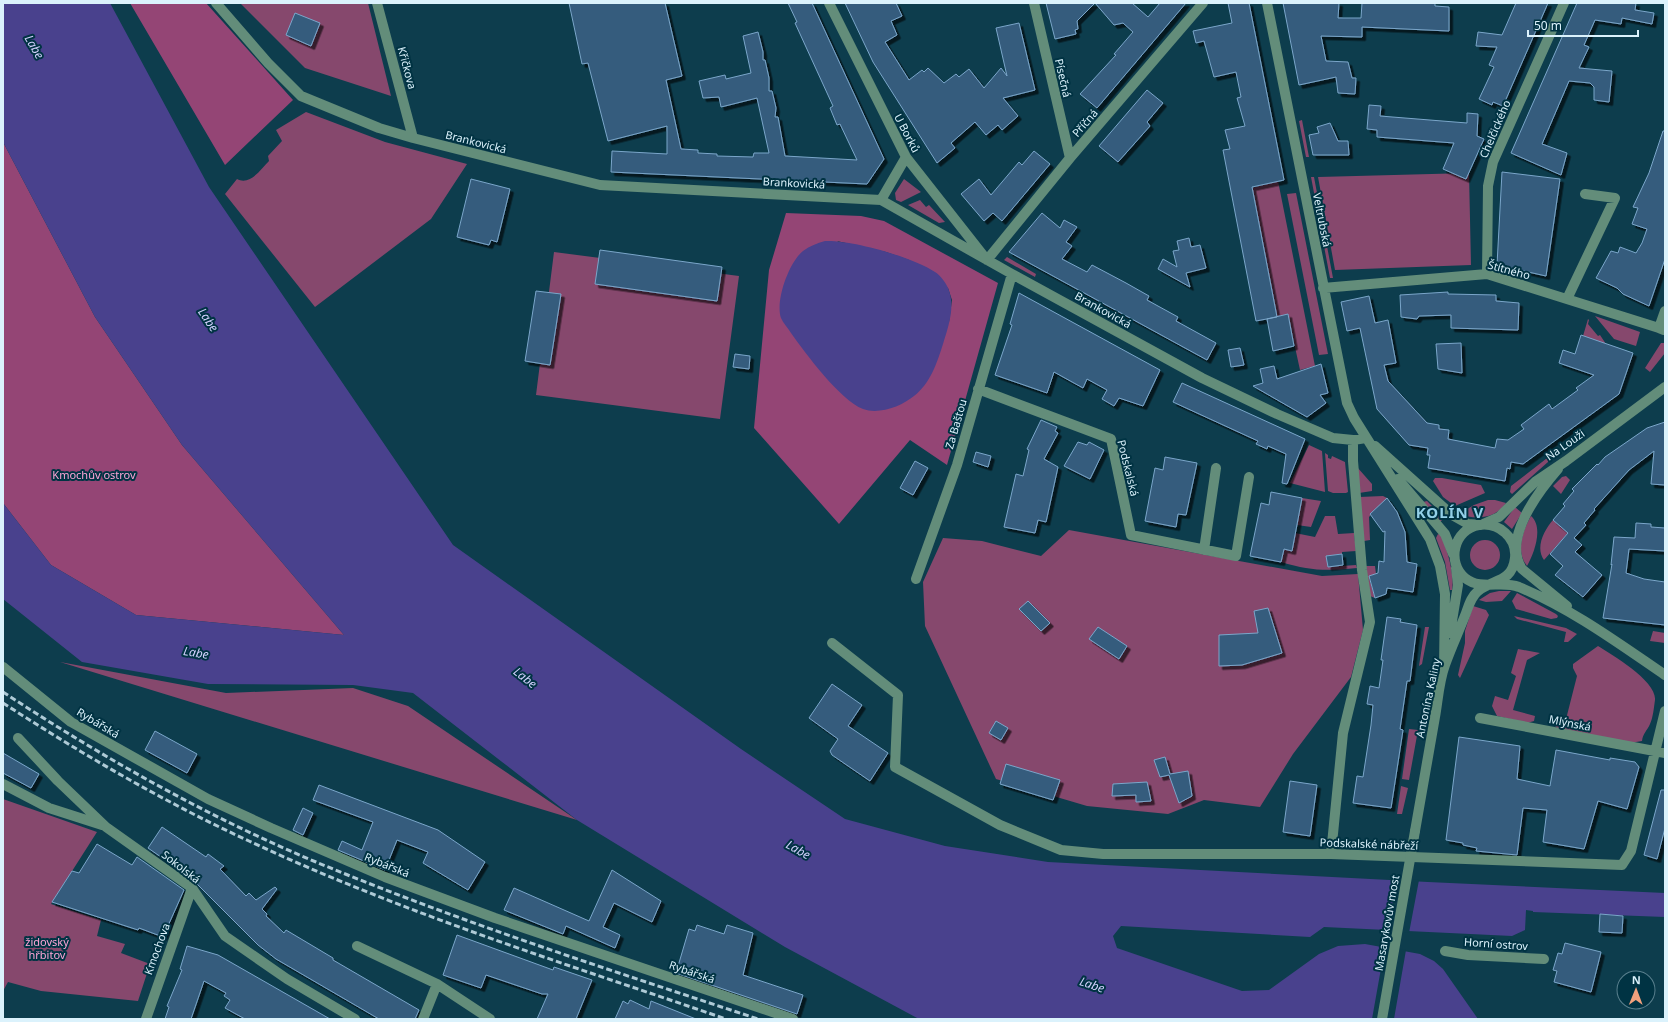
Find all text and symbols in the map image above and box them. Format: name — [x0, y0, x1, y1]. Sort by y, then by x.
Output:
scale bar — [1528, 12, 1638, 38]
text: 50 m — [1534, 17, 1562, 34]
water label: Labe — [21, 31, 48, 62]
street label: Křičkova — [395, 45, 420, 91]
street label: Písečná — [1052, 57, 1075, 99]
street label: Chelčického — [1476, 97, 1514, 160]
street label: Příčná — [1068, 106, 1101, 140]
street label: U Borků — [891, 111, 924, 155]
street label: Brankovická — [444, 127, 508, 156]
street label: Brankovická — [762, 173, 826, 192]
street label: Veltrubská — [1310, 192, 1335, 248]
street label: Štítného — [1486, 257, 1532, 282]
street label: Brankovická — [1072, 288, 1134, 331]
water label: Labe — [194, 304, 223, 335]
street label: Za Baštou — [941, 397, 970, 451]
street label: Na Louži — [1542, 426, 1587, 464]
street label: Podskalská — [1114, 438, 1143, 498]
park label: Kmochův ostrov — [52, 467, 136, 482]
district label: KOLÍN V — [1416, 502, 1484, 522]
water label: Labe — [182, 642, 210, 663]
street label: Antonína Kaliny — [1412, 656, 1443, 739]
water label: Labe — [510, 663, 541, 692]
street label: Rybářská — [74, 704, 122, 741]
street label: Mlýnská — [1548, 711, 1592, 734]
street label: Podskalské nábřeží — [1319, 834, 1420, 853]
water label: Labe — [783, 836, 814, 863]
street label: Sokolská — [159, 847, 204, 886]
street label: Rybářská — [362, 849, 412, 880]
street label: Masarykovův most — [1371, 874, 1402, 972]
street label: Kmochova — [140, 921, 173, 977]
park label: židovský hřbitov — [25, 934, 69, 962]
street label: Horní ostrov — [1464, 934, 1529, 953]
street label: Rybářská — [667, 957, 717, 986]
north arrow — [1616, 970, 1656, 1010]
water label: Labe — [1077, 972, 1107, 997]
text: N — [1632, 972, 1641, 987]

